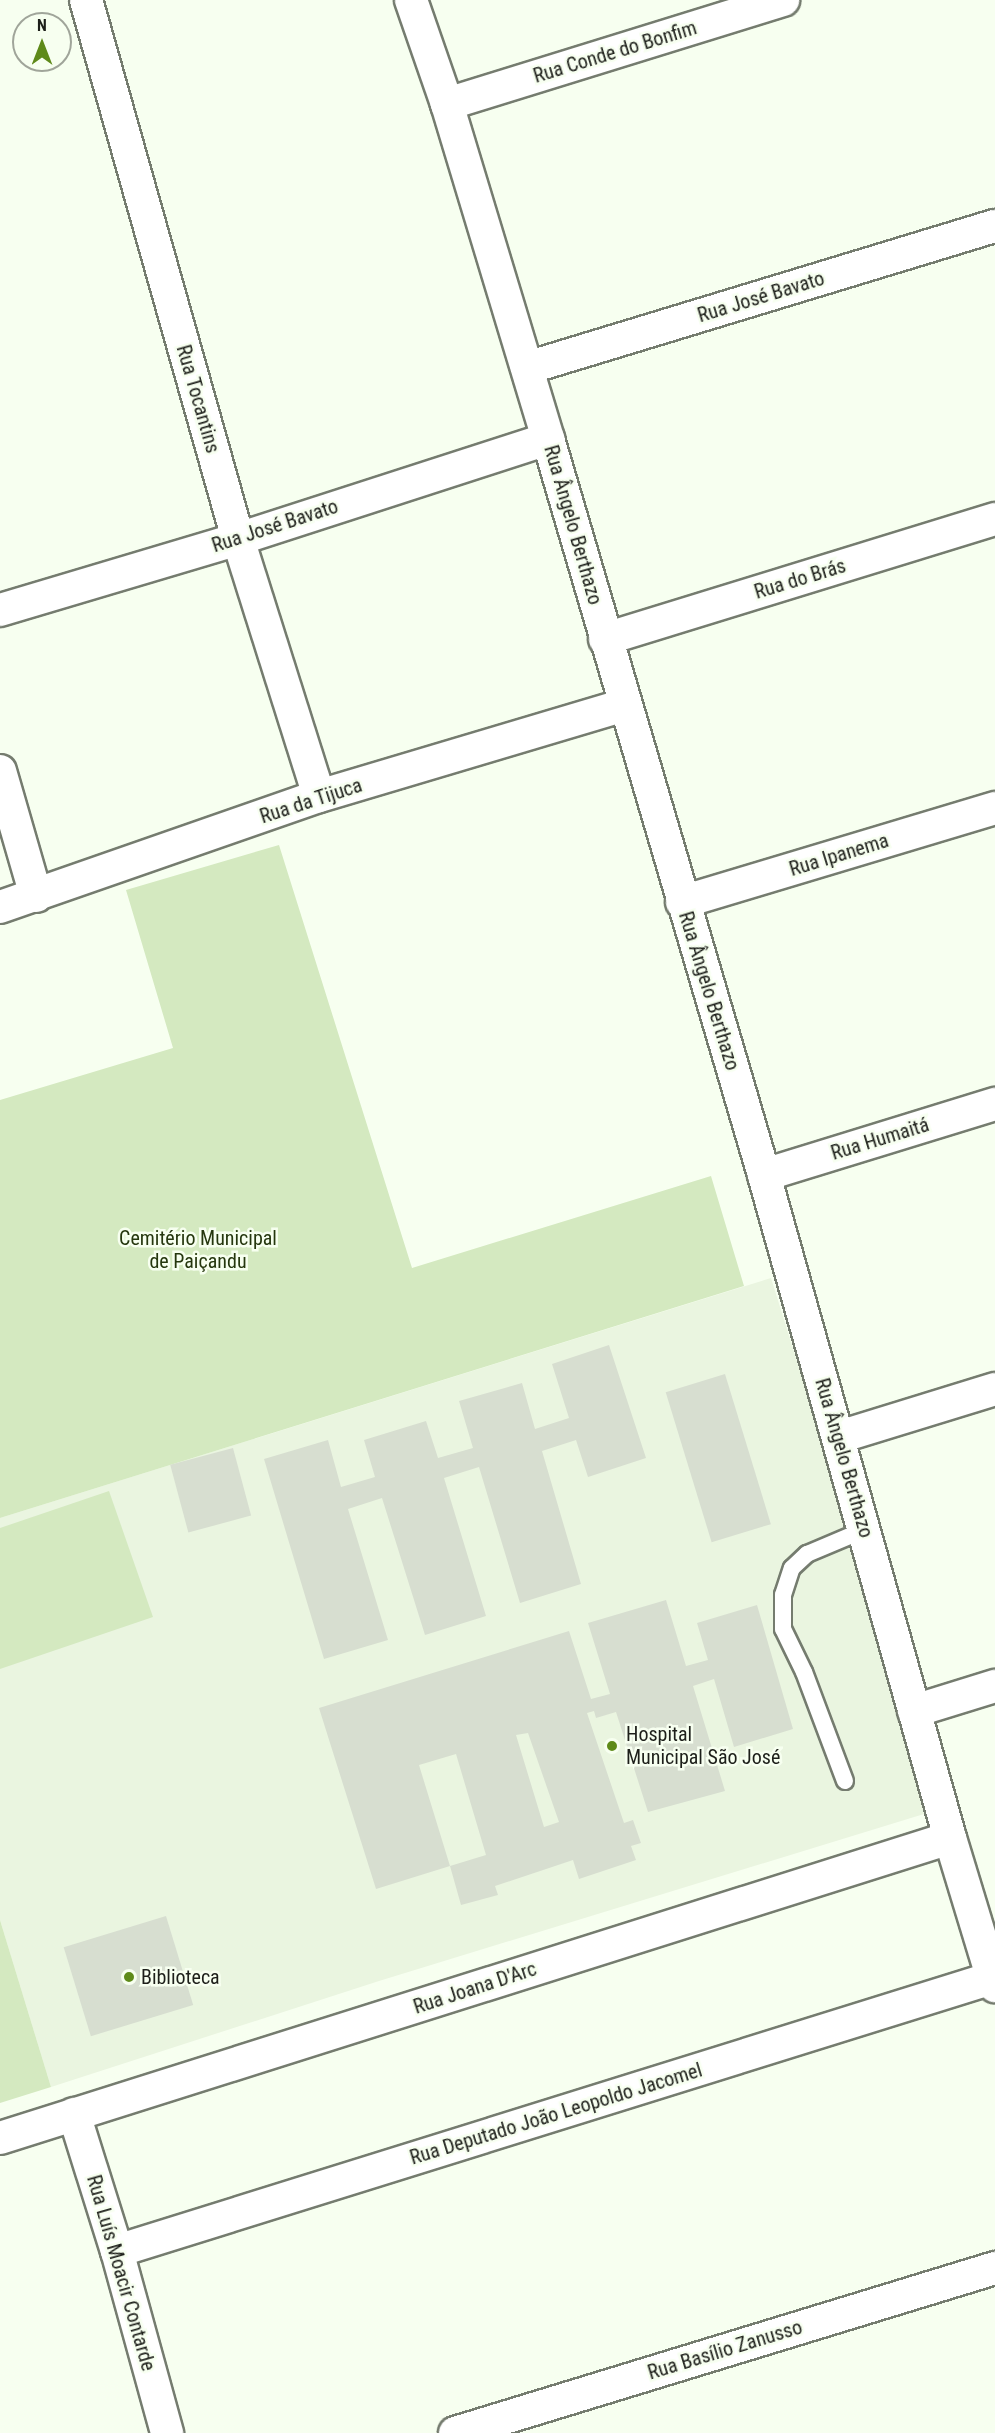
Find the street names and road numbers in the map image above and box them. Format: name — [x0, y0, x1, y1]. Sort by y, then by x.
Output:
street label: Rua Conde do Bonfim — [530, 16, 700, 88]
street label: Rua José Bavato — [695, 266, 827, 328]
street label: Rua Tocantins — [171, 342, 225, 456]
street label: Rua Ângelo Berthazo — [539, 442, 607, 608]
street label: Rua José Bavato — [209, 494, 341, 558]
street label: Rua do Brás — [751, 554, 849, 604]
street label: Rua da Tijuca — [257, 773, 365, 829]
street label: Rua Ipanema — [786, 829, 892, 881]
street label: Rua Ângelo Berthazo — [673, 909, 745, 1073]
street label: Rua Humaitá — [828, 1113, 932, 1165]
street label: Rua Ângelo Berthazo — [810, 1375, 878, 1541]
street label: Rua Joana D'Arc — [410, 1957, 540, 2019]
street label: Rua Deputado João Leopoldo Jacomel — [407, 2058, 705, 2170]
street label: Rua Luís Moacir Contarde — [82, 2172, 160, 2374]
street label: Rua Basílio Zanusso — [645, 2315, 805, 2385]

